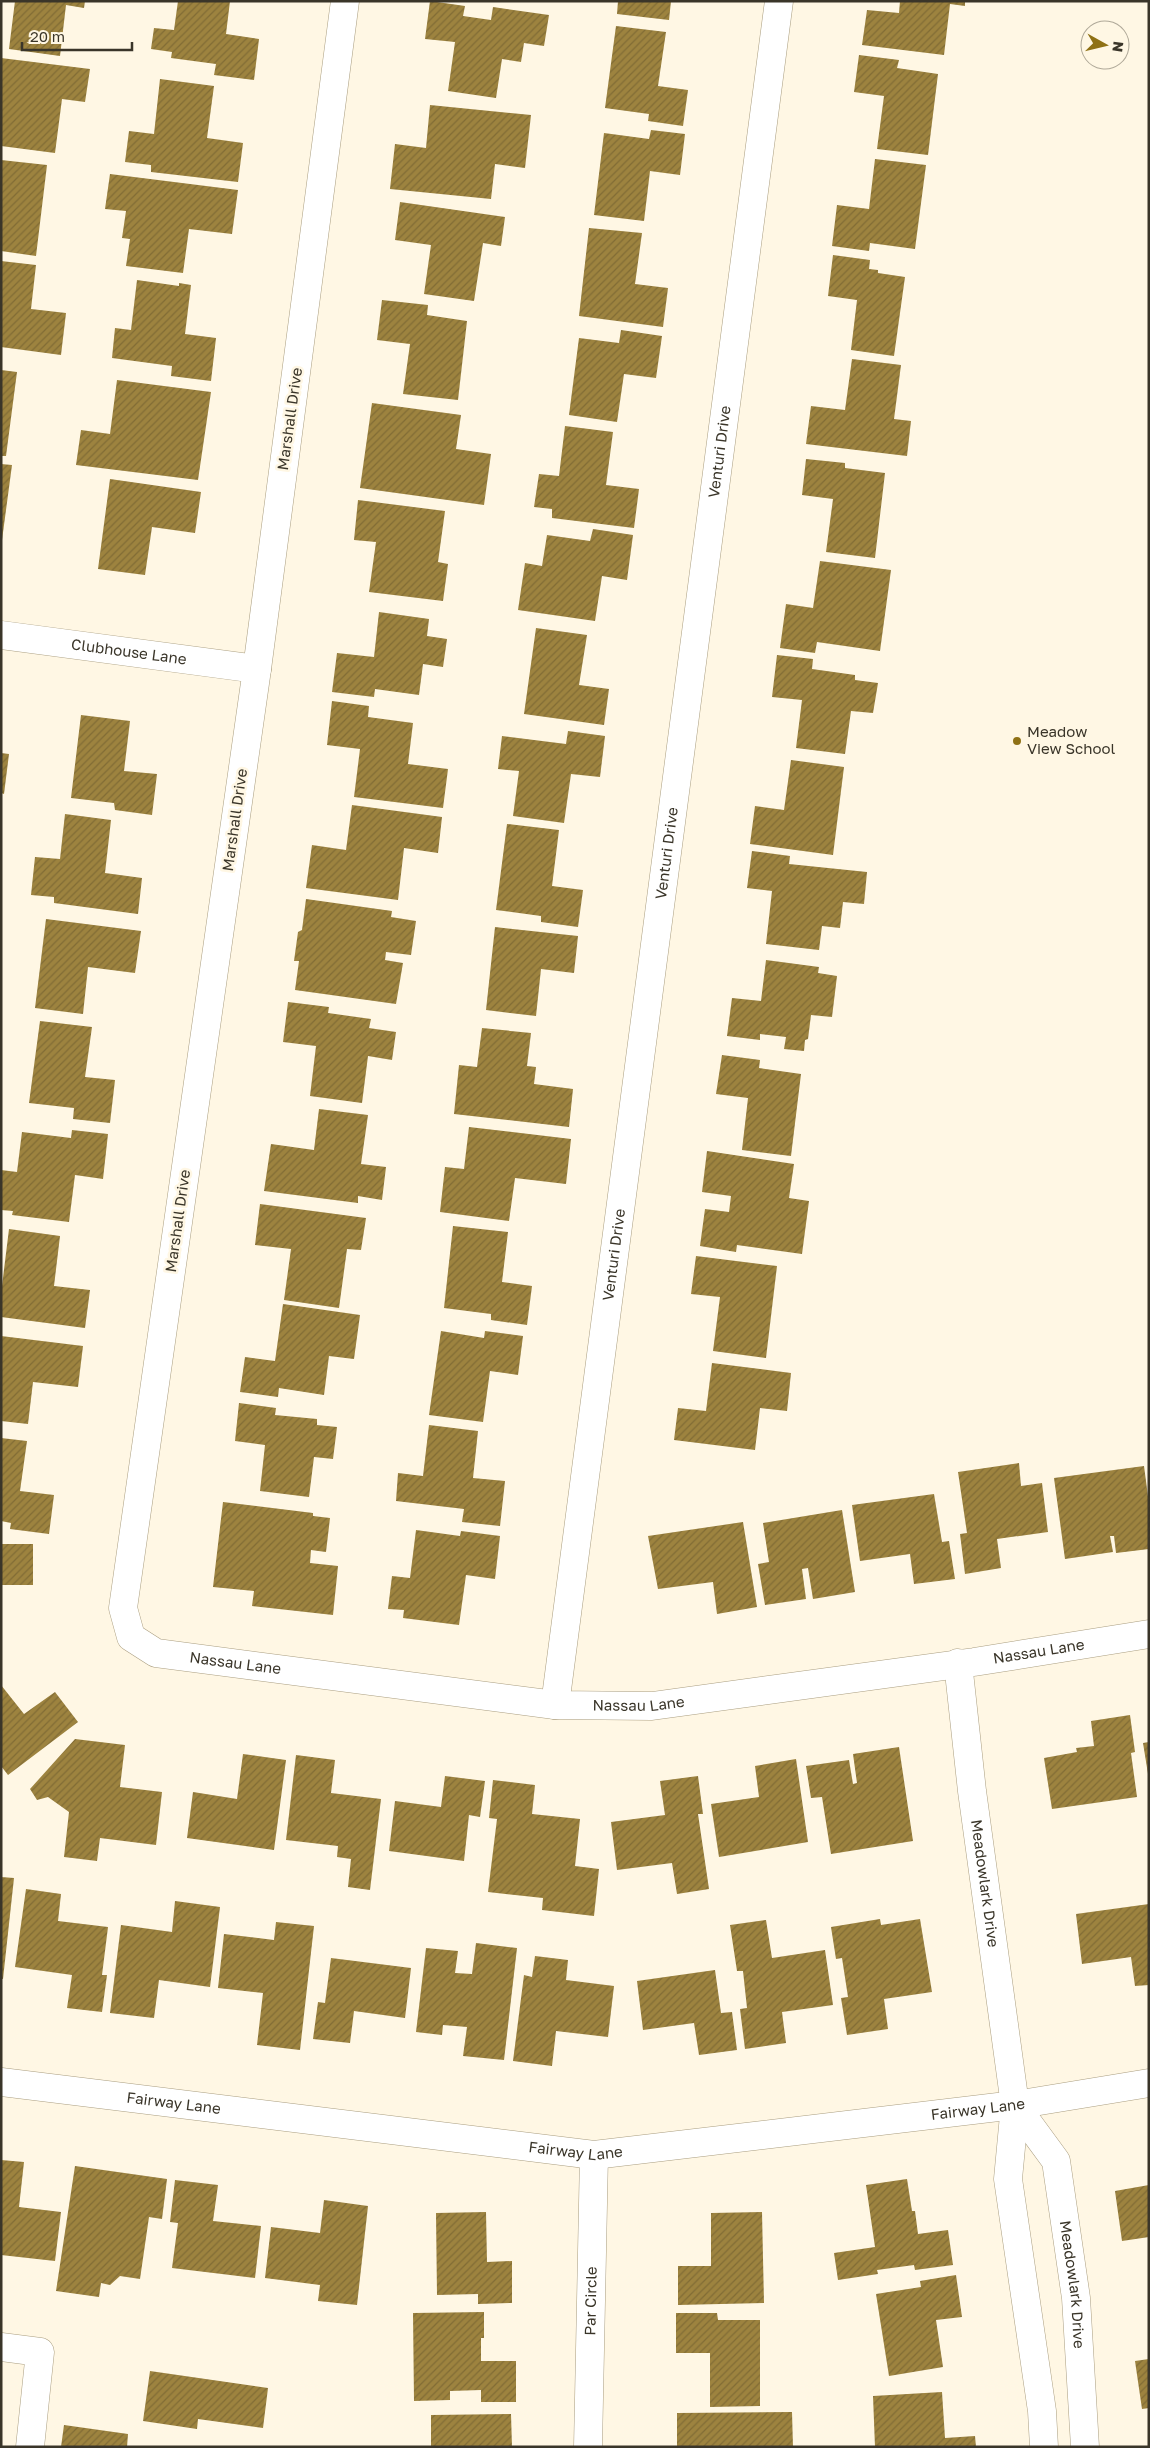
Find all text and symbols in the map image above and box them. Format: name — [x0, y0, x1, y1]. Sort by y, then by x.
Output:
scale bar — [22, 20, 132, 52]
north arrow — [1080, 20, 1130, 70]
text: 20 m — [30, 27, 65, 45]
text: N — [1109, 40, 1128, 53]
street label: Marshall Drive — [273, 366, 305, 471]
street label: Venturi Drive — [704, 404, 734, 499]
street label: Clubhouse Lane — [70, 634, 188, 668]
place label: Meadow View School — [1027, 722, 1116, 757]
marker: Meadow View School — [1011, 735, 1023, 747]
street label: Marshall Drive — [218, 767, 250, 872]
street label: Venturi Drive — [651, 806, 681, 900]
street label: Marshall Drive — [161, 1168, 193, 1273]
street label: Venturi Drive — [598, 1207, 628, 1302]
street label: Nassau Lane — [992, 1634, 1086, 1667]
street label: Nassau Lane — [189, 1647, 283, 1677]
street label: Nassau Lane — [592, 1692, 686, 1714]
street label: Meadowlark Drive — [968, 1818, 1003, 1949]
street label: Fairway Lane — [126, 2088, 222, 2117]
street label: Fairway Lane — [930, 2093, 1026, 2123]
street label: Fairway Lane — [528, 2137, 624, 2163]
street label: Meadowlark Drive — [1057, 2219, 1089, 2349]
street label: Par Circle — [580, 2266, 600, 2336]

